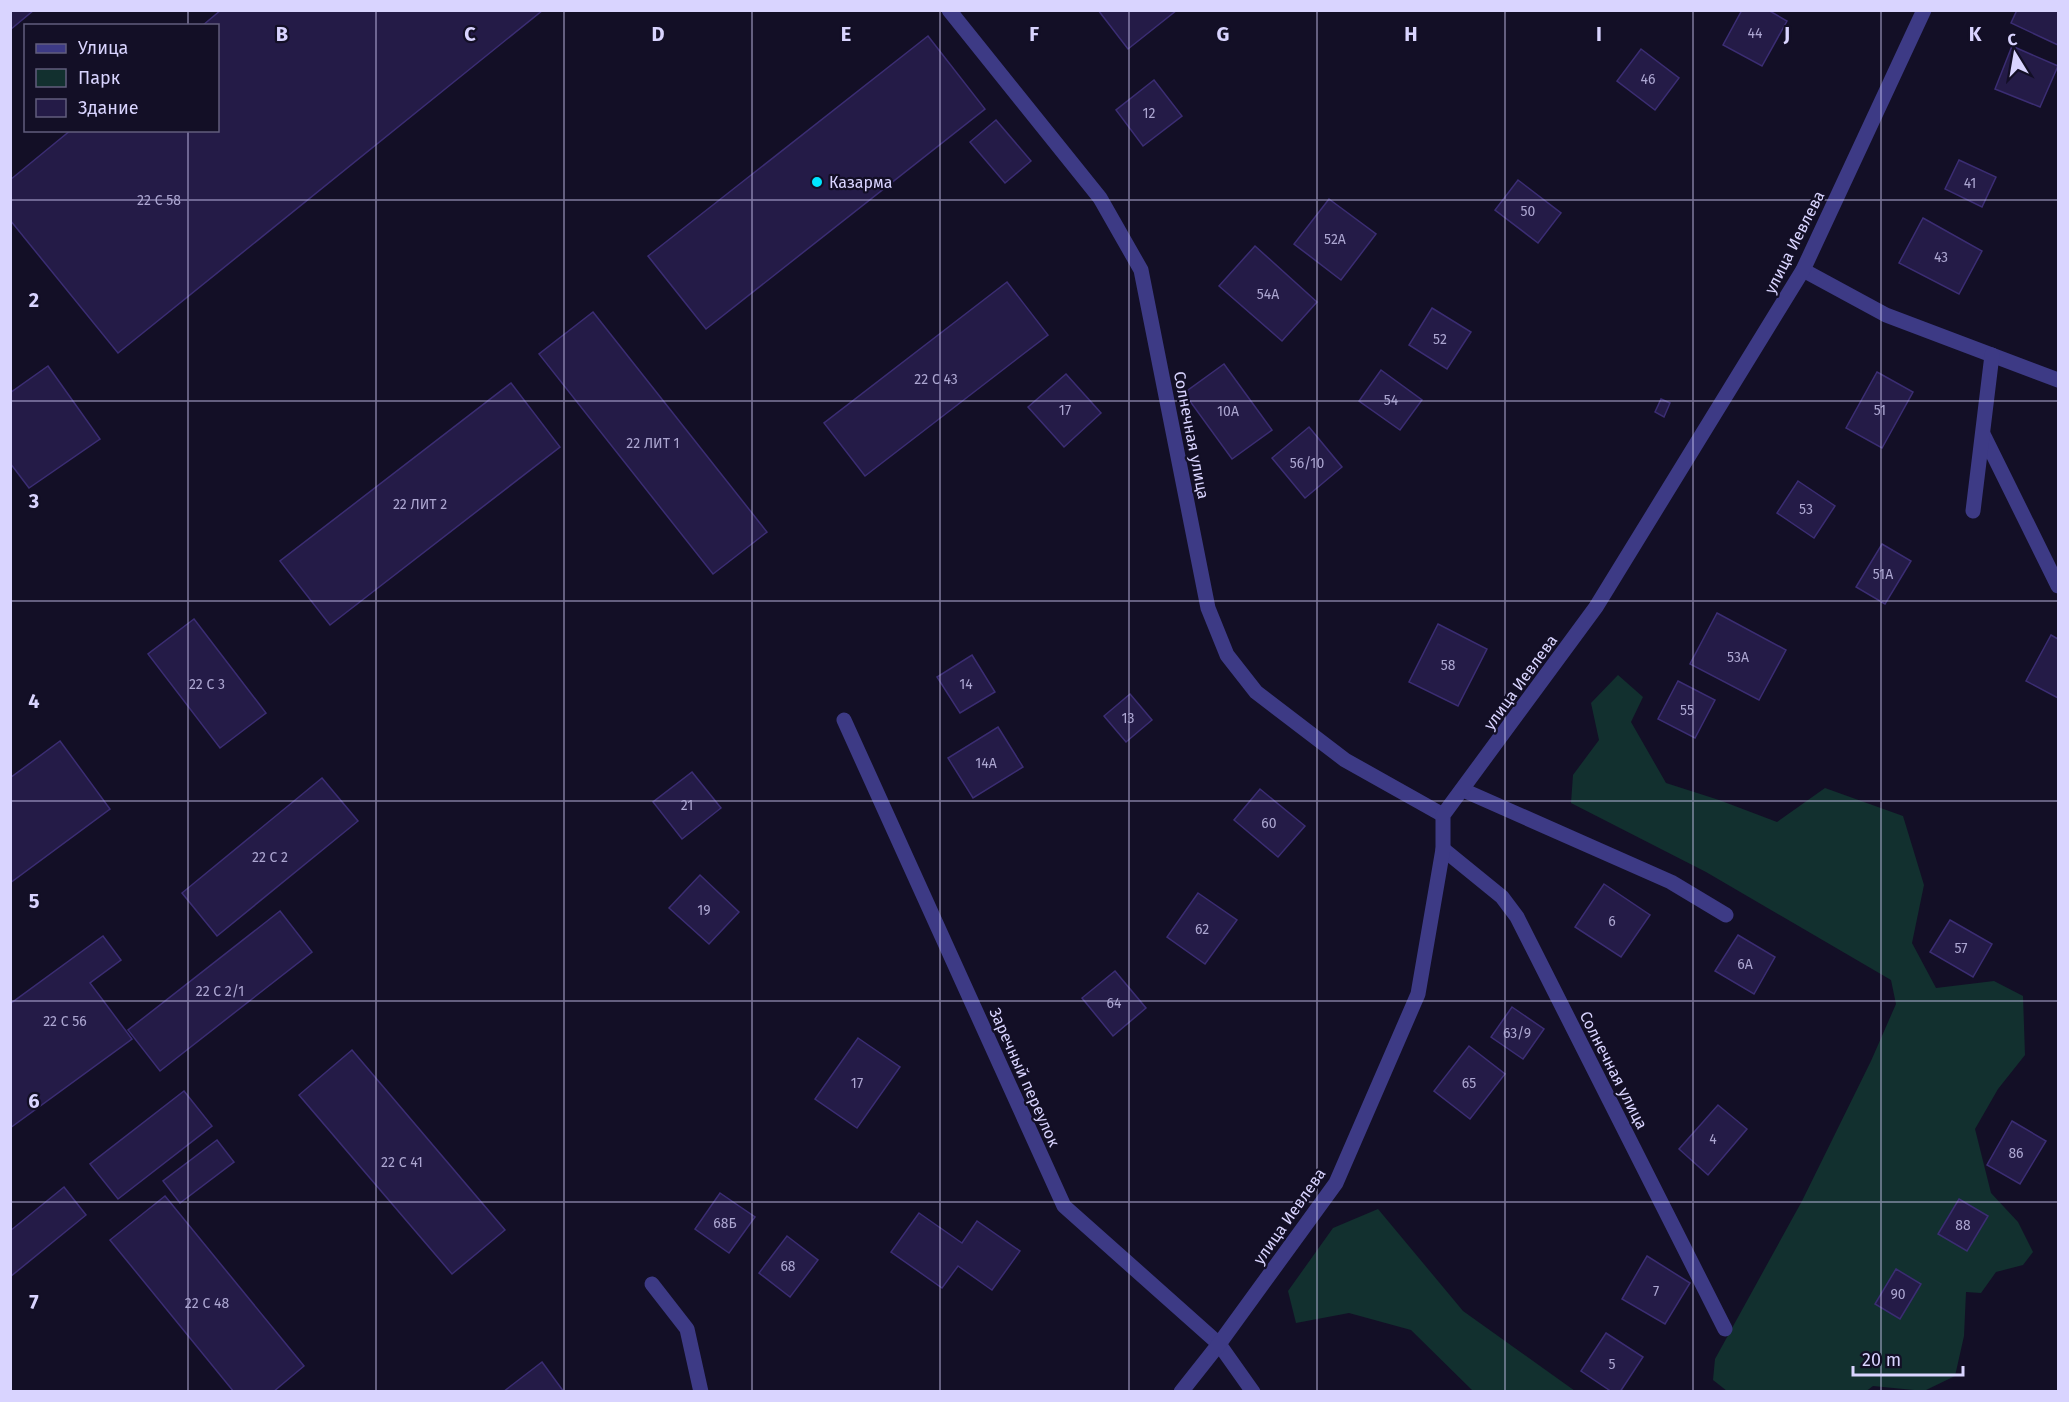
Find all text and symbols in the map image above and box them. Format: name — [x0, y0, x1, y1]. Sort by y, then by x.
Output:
text: B — [276, 22, 288, 46]
text: C — [464, 22, 476, 46]
text: D — [651, 22, 665, 46]
text: E — [841, 22, 851, 46]
text: F — [1029, 22, 1039, 46]
text: G — [1217, 22, 1229, 46]
text: H — [1404, 22, 1418, 46]
text: I — [1596, 22, 1602, 46]
text: J — [1783, 22, 1790, 46]
text: K — [1969, 22, 1982, 46]
legend — [24, 24, 219, 132]
north arrow — [1985, 24, 2045, 84]
house number: 44 — [1748, 25, 1763, 42]
text: С — [2006, 29, 2019, 50]
text: Улица — [78, 37, 128, 59]
text: Парк — [78, 67, 121, 89]
house number: 46 — [1641, 71, 1655, 88]
text: Здание — [78, 97, 139, 119]
house number: 12 — [1143, 105, 1156, 122]
place label: Казарма — [829, 173, 893, 192]
marker: Казарма — [810, 175, 824, 189]
house number: 41 — [1964, 175, 1976, 192]
street label: улица Иевлева — [1760, 188, 1829, 297]
house number: 22 С 58 — [137, 192, 181, 209]
house number: 50 — [1521, 203, 1536, 220]
house number: 52А — [1324, 231, 1346, 248]
house number: 43 — [1934, 249, 1948, 266]
house number: 54А — [1257, 286, 1279, 303]
text: 2 — [29, 288, 39, 312]
house number: 52 — [1433, 331, 1447, 348]
street label: Солнечная улица — [1170, 370, 1213, 501]
house number: 22 С 43 — [914, 371, 958, 388]
house number: 54 — [1384, 392, 1399, 409]
house number: 17 — [1059, 402, 1071, 419]
house number: 51 — [1874, 402, 1886, 419]
house number: 10А — [1217, 403, 1239, 420]
house number: 22 ЛИТ 1 — [626, 435, 680, 452]
house number: 56/10 — [1290, 455, 1324, 472]
text: 3 — [28, 489, 39, 513]
house number: 22 ЛИТ 2 — [393, 496, 447, 513]
house number: 53 — [1799, 501, 1813, 518]
house number: 51А — [1873, 566, 1893, 583]
street label: улица Иевлева — [1480, 631, 1561, 734]
house number: 53А — [1727, 649, 1749, 666]
house number: 58 — [1441, 657, 1456, 674]
house number: 22 С 3 — [189, 676, 225, 693]
house number: 14 — [959, 676, 973, 693]
text: 4 — [28, 689, 40, 713]
house number: 55 — [1680, 702, 1694, 719]
house number: 13 — [1121, 710, 1135, 727]
house number: 14А — [975, 755, 997, 772]
house number: 21 — [681, 797, 693, 814]
house number: 60 — [1261, 815, 1277, 832]
house number: 22 С 2 — [252, 849, 288, 866]
text: 5 — [29, 889, 40, 913]
house number: 19 — [697, 902, 711, 919]
house number: 6 — [1608, 913, 1616, 930]
house number: 62 — [1195, 921, 1209, 938]
house number: 57 — [1955, 940, 1967, 957]
house number: 6А — [1737, 956, 1753, 973]
house number: 22 С 2/1 — [196, 983, 244, 1000]
house number: 64 — [1107, 995, 1122, 1012]
street label: Заречный переулок — [985, 1005, 1064, 1150]
street label: Солнечная улица — [1576, 1008, 1652, 1132]
house number: 22 С 56 — [43, 1013, 87, 1030]
house number: 63/9 — [1503, 1025, 1531, 1042]
house number: 17 — [851, 1075, 863, 1092]
house number: 65 — [1462, 1075, 1476, 1092]
text: 6 — [28, 1089, 40, 1113]
house number: 4 — [1709, 1131, 1717, 1148]
house number: 86 — [2008, 1145, 2024, 1162]
house number: 22 С 41 — [381, 1154, 423, 1171]
street label: улица Иевлева — [1249, 1165, 1330, 1268]
house number: 68Б — [713, 1215, 737, 1232]
house number: 88 — [1955, 1217, 1971, 1234]
house number: 68 — [780, 1258, 796, 1275]
house number: 7 — [1653, 1283, 1659, 1300]
house number: 90 — [1890, 1286, 1906, 1303]
text: 7 — [29, 1290, 39, 1314]
house number: 22 С 48 — [185, 1295, 229, 1312]
scale bar — [1853, 1339, 1962, 1377]
text: 20 m — [1862, 1349, 1901, 1371]
house number: 5 — [1608, 1356, 1616, 1373]

